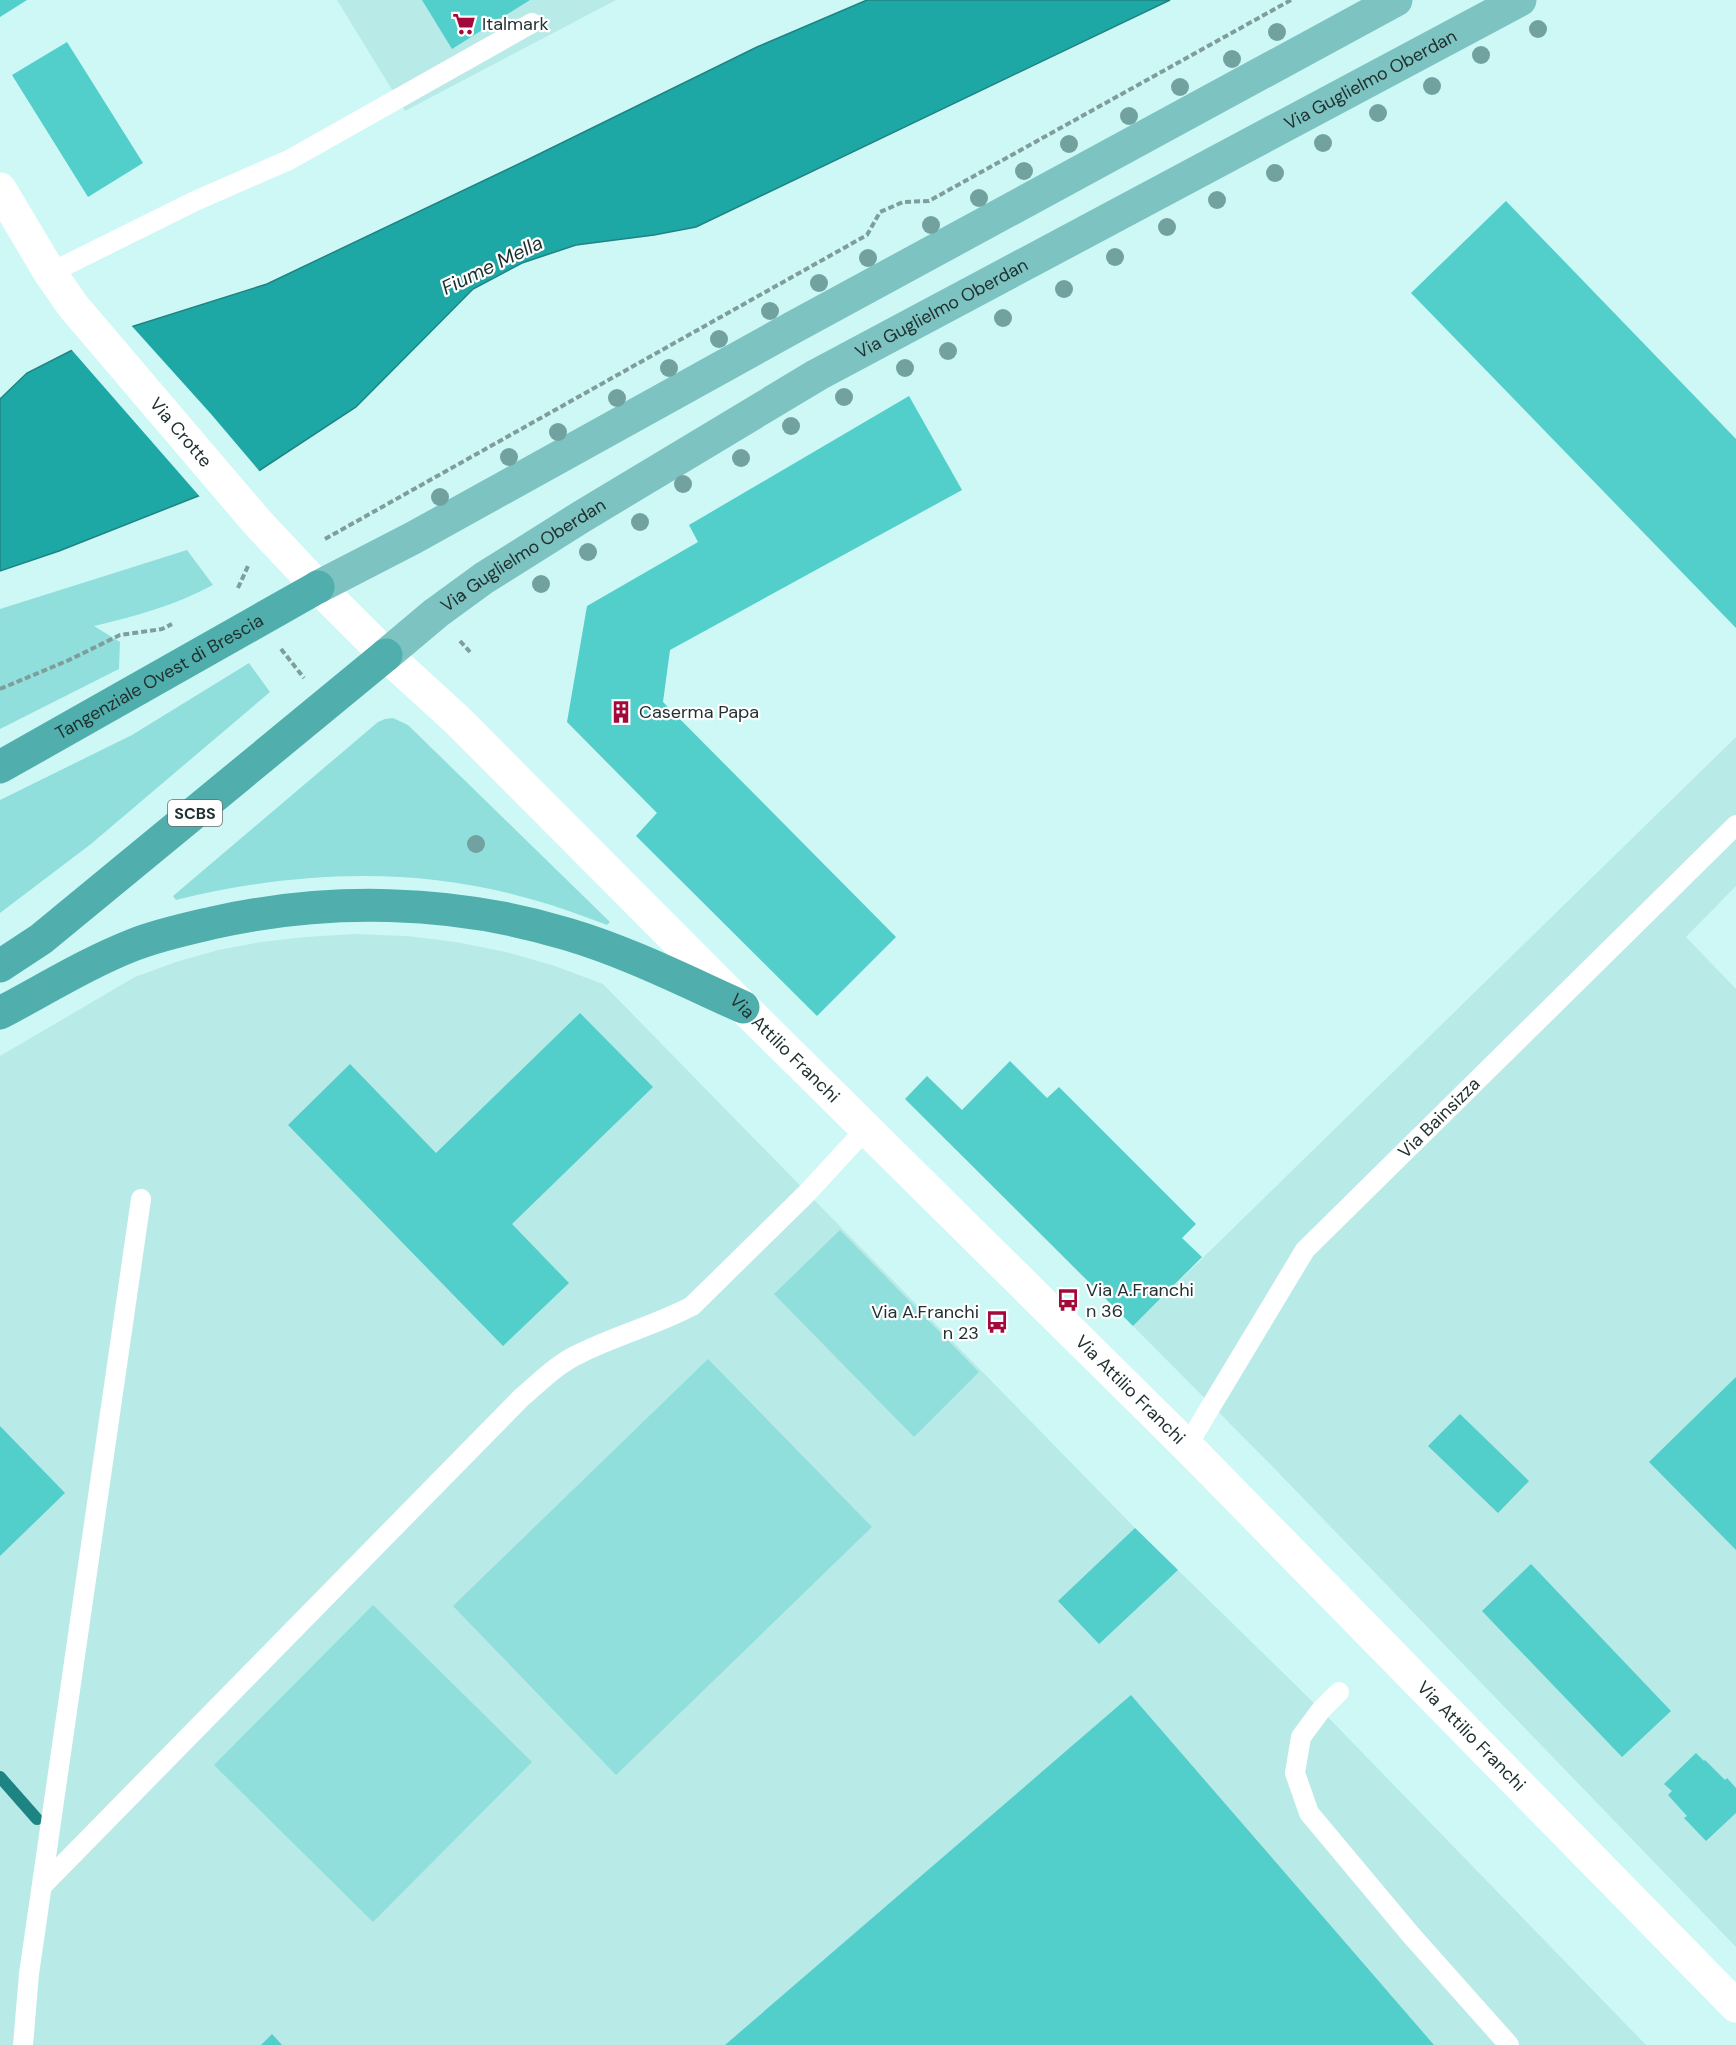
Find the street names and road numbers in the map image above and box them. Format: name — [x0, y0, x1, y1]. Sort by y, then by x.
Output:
street label: Via Guglielmo Oberdan — [1280, 24, 1461, 136]
street label: Via Guglielmo Oberdan — [851, 253, 1032, 364]
street label: Via Crotte — [144, 392, 217, 472]
street label: Via Guglielmo Oberdan — [436, 493, 610, 618]
street label: Tangenziale Ovest di Brescia — [51, 608, 268, 745]
road number: SCBS — [168, 800, 222, 826]
street label: Via Attilio Franchi — [724, 988, 845, 1108]
street label: Via Bainsizza — [1393, 1072, 1485, 1164]
street label: Via Attilio Franchi — [1070, 1330, 1191, 1450]
street label: Via Attilio Franchi — [1412, 1676, 1531, 1797]

